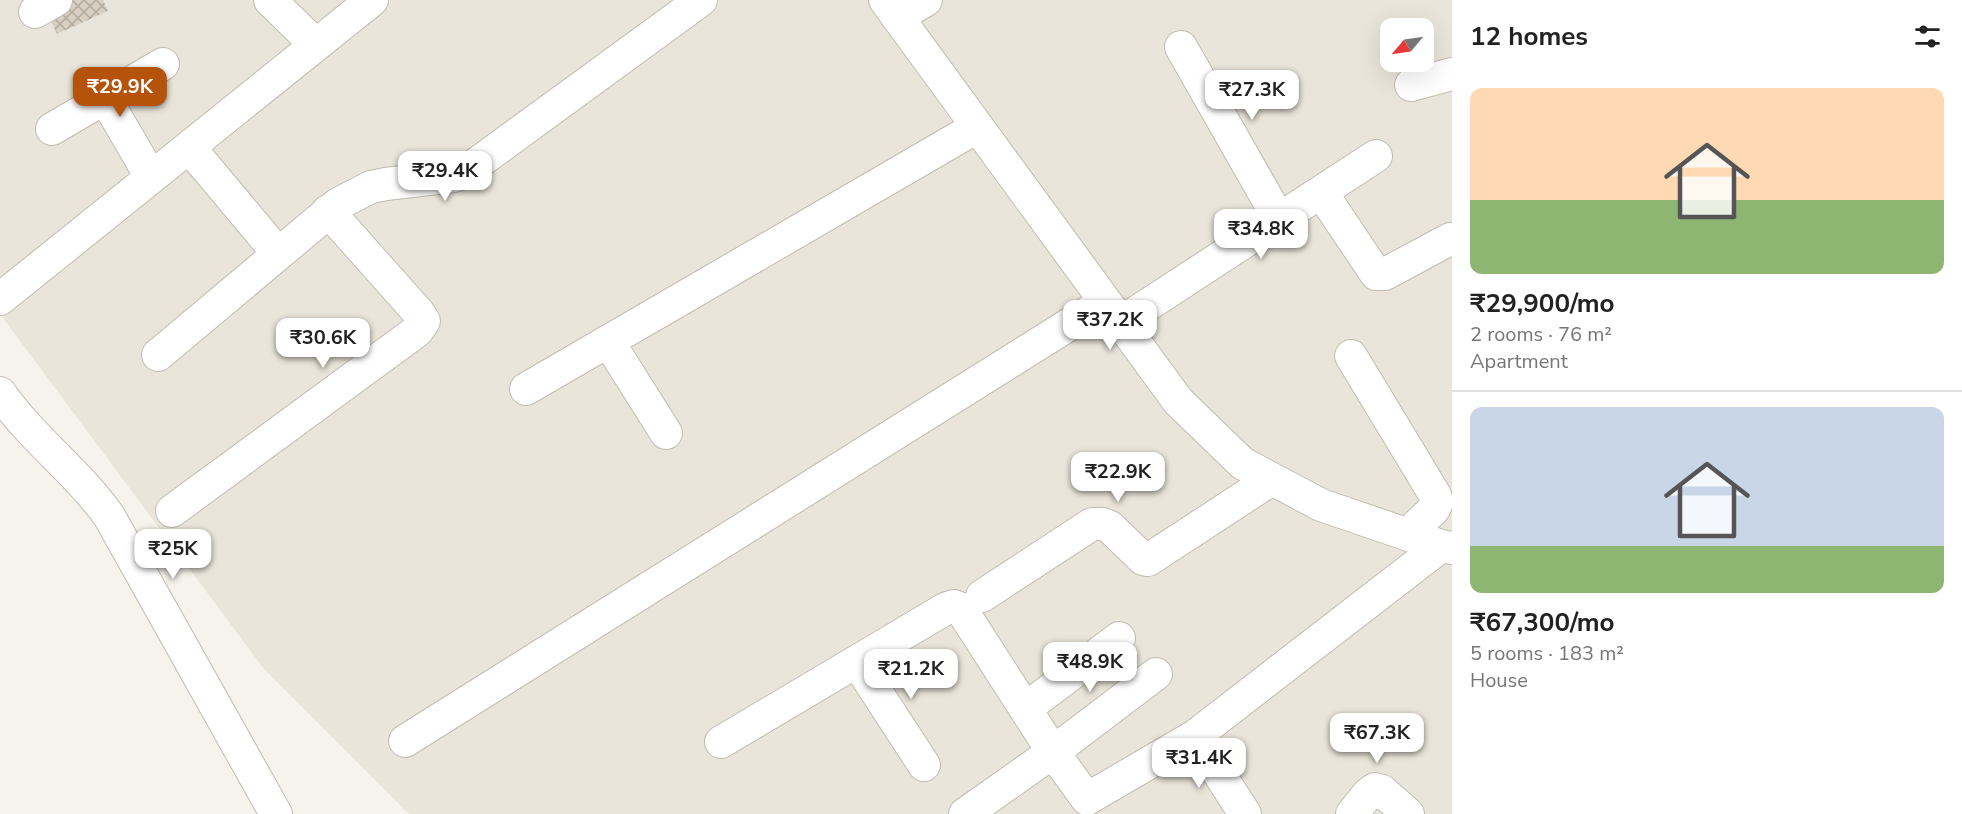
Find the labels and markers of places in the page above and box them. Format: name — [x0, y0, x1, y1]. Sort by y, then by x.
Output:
pin: ₹29.9K — [71, 67, 169, 118]
pin: ₹27.3K — [1203, 70, 1301, 121]
pin: ₹29.4K — [396, 151, 494, 202]
pin: ₹34.8K — [1212, 209, 1310, 260]
pin: ₹37.2K — [1061, 300, 1159, 351]
pin: ₹30.6K — [274, 318, 372, 369]
pin: ₹22.9K — [1069, 452, 1167, 503]
pin: ₹25K — [137, 529, 209, 580]
pin: ₹48.9K — [1041, 642, 1139, 693]
pin: ₹21.2K — [862, 649, 960, 700]
pin: ₹67.3K — [1328, 713, 1426, 764]
pin: ₹31.4K — [1150, 738, 1248, 789]

